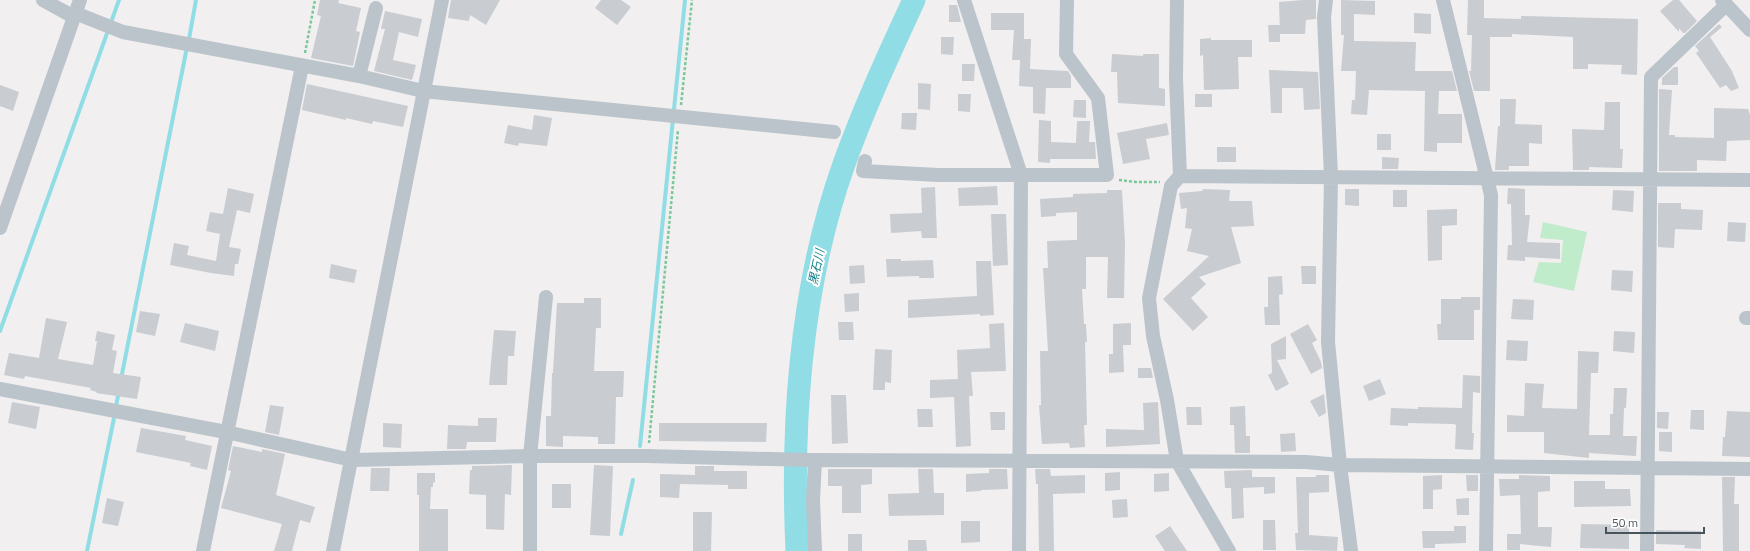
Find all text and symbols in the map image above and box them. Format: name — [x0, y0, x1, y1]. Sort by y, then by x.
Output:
water label: 黒石川 — [803, 245, 829, 287]
scale bar — [1606, 509, 1704, 535]
text: 50 m — [1612, 513, 1638, 532]

